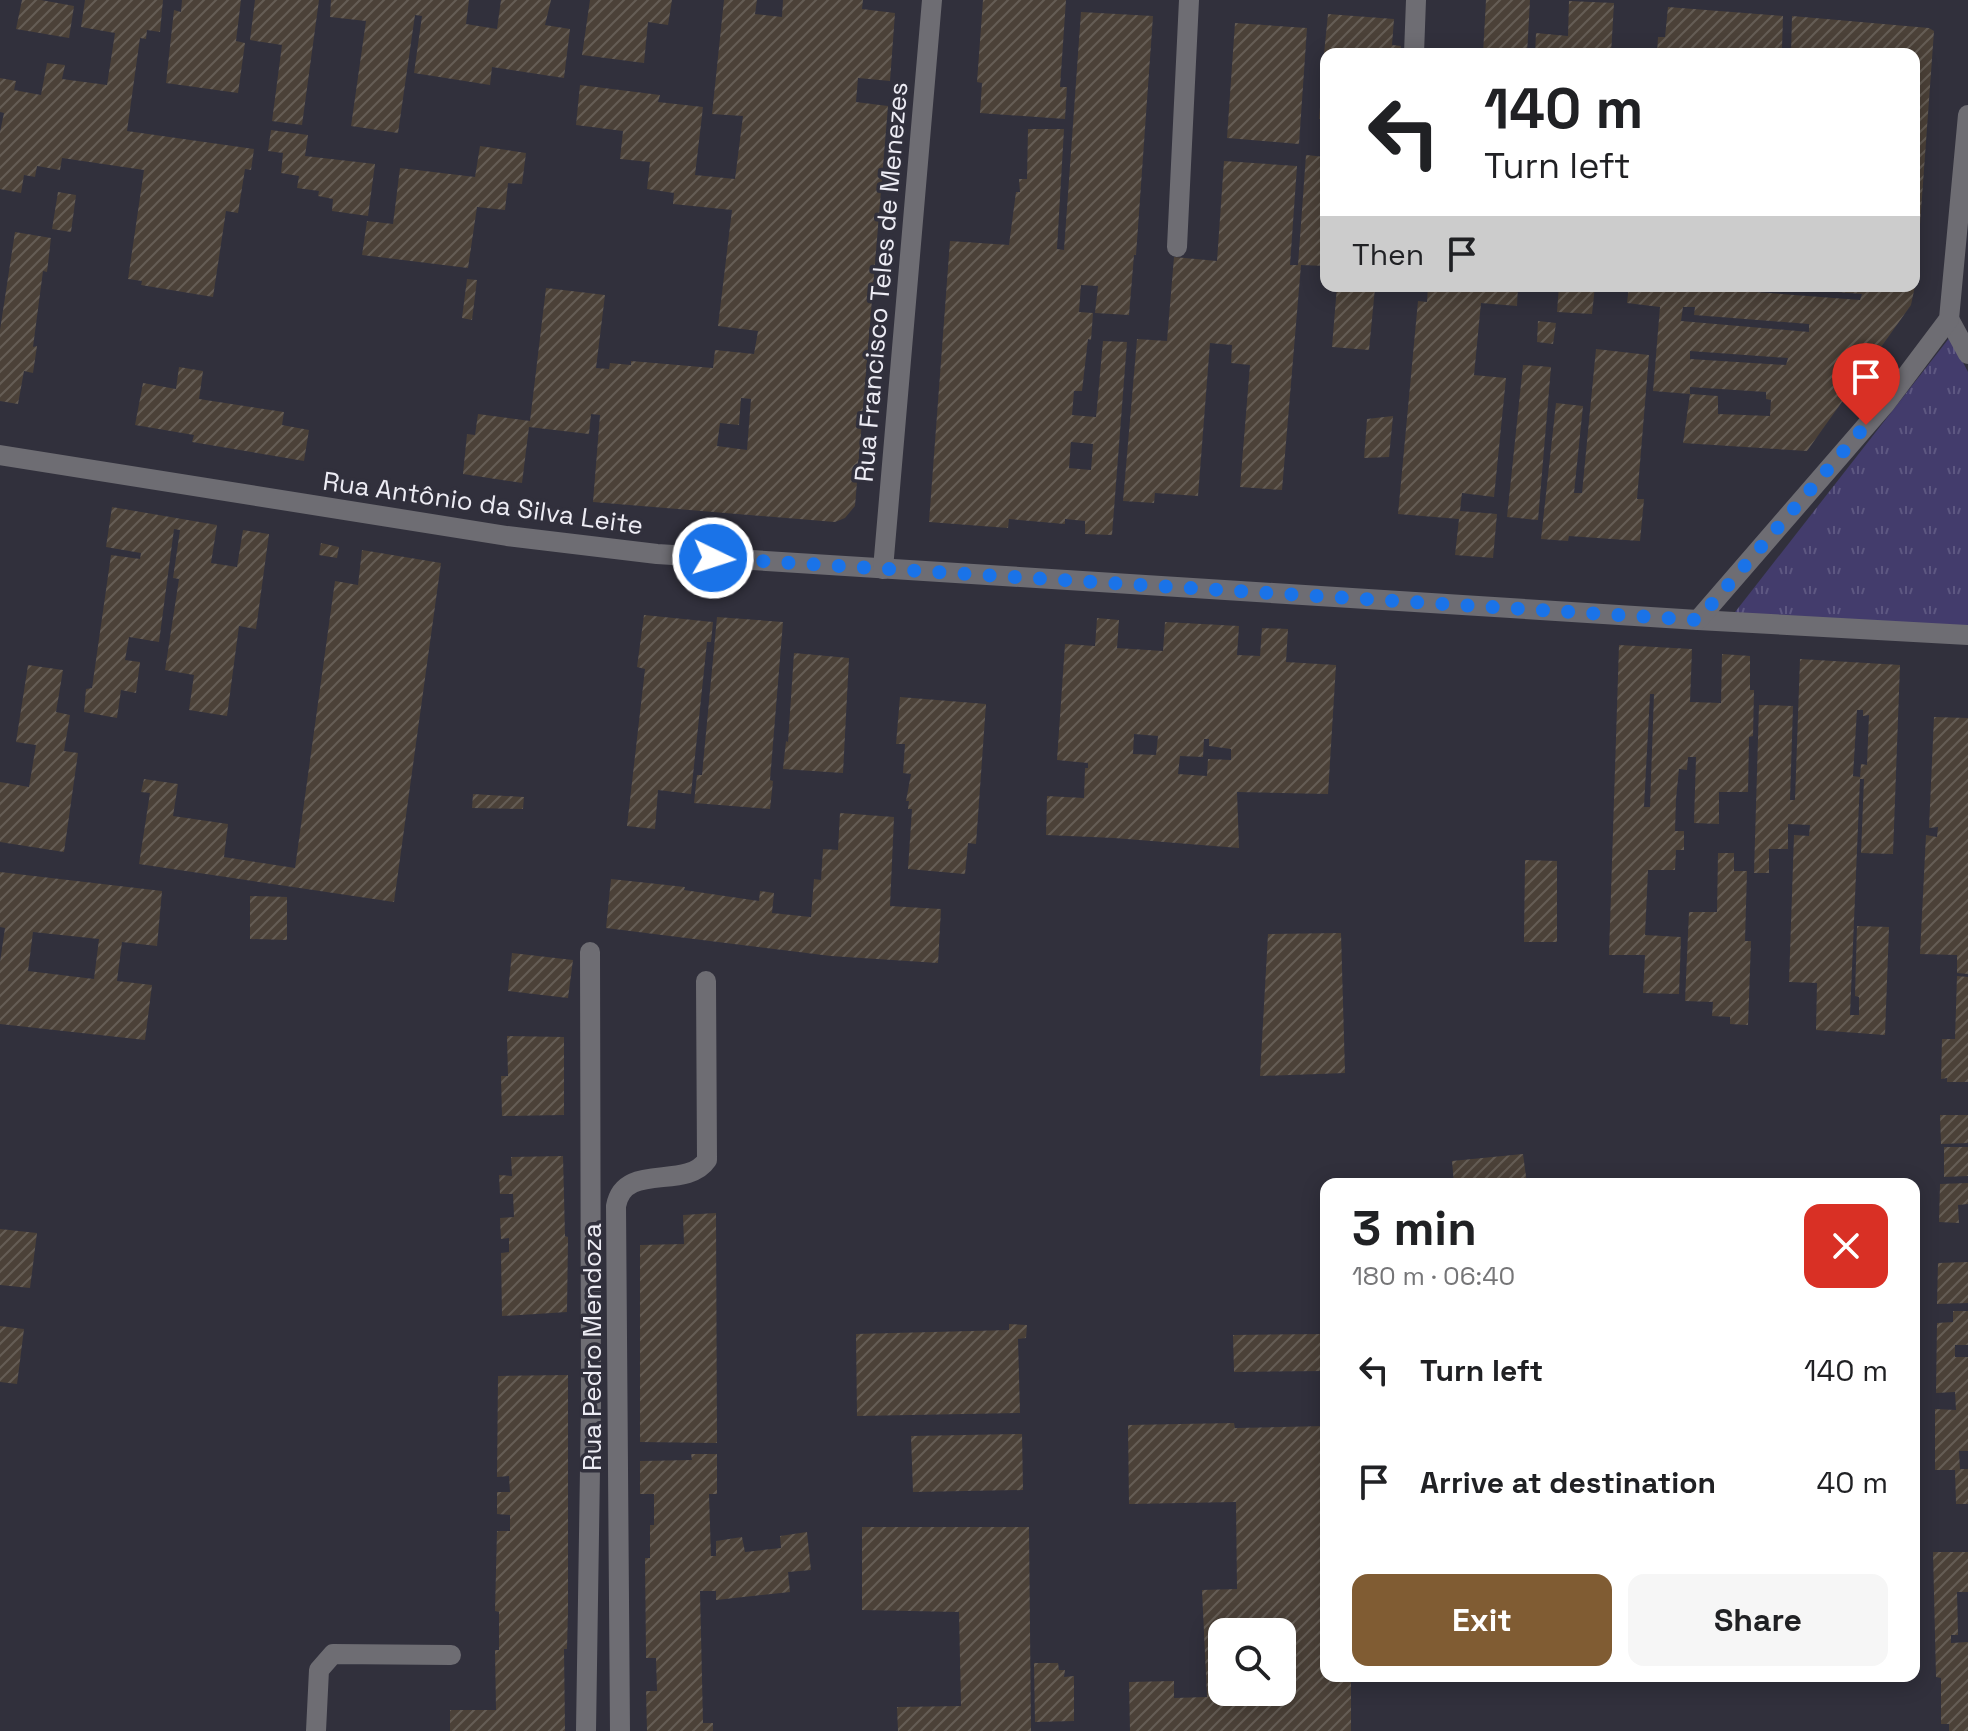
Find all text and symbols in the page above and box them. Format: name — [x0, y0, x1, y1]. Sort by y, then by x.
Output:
text: 140 m — [1484, 73, 1643, 144]
icon: left — [1352, 80, 1456, 184]
street label: Rua Francisco Teles de Menezes — [847, 81, 915, 483]
text: Turn left — [1484, 143, 1631, 189]
icon: arrive — [1440, 232, 1484, 276]
text: Then — [1352, 235, 1424, 274]
pin — [1832, 343, 1900, 425]
icon: arrive — [1844, 355, 1888, 399]
street label: Rua Antônio da Silva Leite — [321, 464, 645, 542]
position arrow — [671, 516, 755, 600]
text: 3 min — [1352, 1198, 1477, 1259]
button: close — [1804, 1204, 1888, 1288]
street label: Rua Pedro Mendoza — [575, 1223, 609, 1471]
text: 180 m · 06:40 — [1352, 1259, 1515, 1293]
icon: left — [1352, 1348, 1396, 1392]
text: Turn left — [1420, 1351, 1543, 1390]
text: 140 m — [1804, 1351, 1888, 1390]
icon: arrive — [1352, 1460, 1396, 1504]
text: Arrive at destination — [1420, 1463, 1716, 1502]
text: 40 m — [1817, 1463, 1888, 1502]
button: Exit — [1352, 1574, 1612, 1666]
button: Share — [1628, 1574, 1888, 1666]
map controls — [1208, 1618, 1296, 1706]
button: search — [1208, 1618, 1296, 1706]

